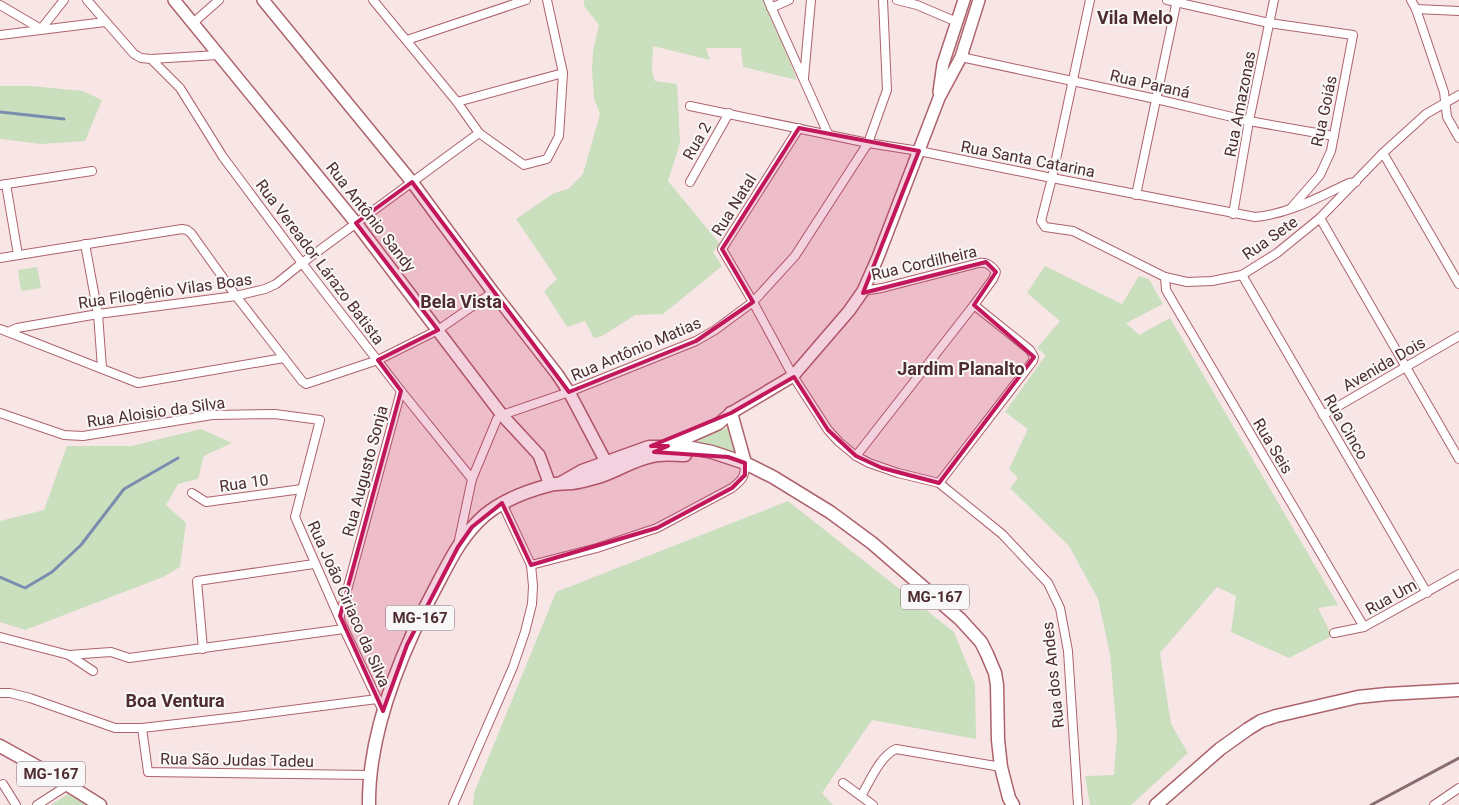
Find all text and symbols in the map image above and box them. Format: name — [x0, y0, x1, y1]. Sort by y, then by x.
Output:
district label: Vila Melo — [1097, 7, 1173, 28]
street label: Rua Amazonas — [1220, 50, 1260, 158]
street label: Rua Paraná — [1108, 66, 1192, 102]
street label: Rua Goiás — [1307, 74, 1341, 148]
street label: Rua 2 — [679, 119, 715, 163]
street label: Rua Santa Catarina — [959, 137, 1097, 181]
street label: Rua Antônio Sandy — [322, 158, 420, 276]
street label: Rua Natal — [708, 171, 760, 239]
street label: Rua Vereador Lárazo Batista — [252, 176, 388, 348]
street label: Rua Sete — [1239, 212, 1301, 264]
street label: Rua Cordilheira — [869, 242, 979, 284]
street label: Rua Filogênio Vilas Boas — [77, 269, 253, 313]
district label: Bela Vista — [420, 291, 502, 312]
street label: Rua Antônio Matias — [568, 313, 704, 385]
street label: Avenida Dois — [1339, 333, 1429, 395]
district label: Jardim Planalto — [897, 358, 1025, 379]
street label: Rua Cinco — [1320, 391, 1372, 463]
street label: Rua Aloisio da Silva — [86, 393, 226, 431]
street label: Rua Augusto Sonja — [338, 403, 392, 539]
street label: Rua Seis — [1249, 415, 1297, 477]
street label: Rua 10 — [218, 470, 270, 496]
street label: Rua João Ciriaco da Silva — [304, 518, 394, 690]
street label: Rua Um — [1362, 575, 1420, 619]
road number: MG-167 — [901, 584, 969, 610]
road number: MG-167 — [386, 606, 454, 630]
street label: Rua dos Andes — [1038, 621, 1068, 729]
district label: Boa Ventura — [125, 690, 225, 711]
street label: Rua São Judas Tadeu — [160, 749, 314, 771]
road number: MG-167 — [17, 762, 85, 786]

